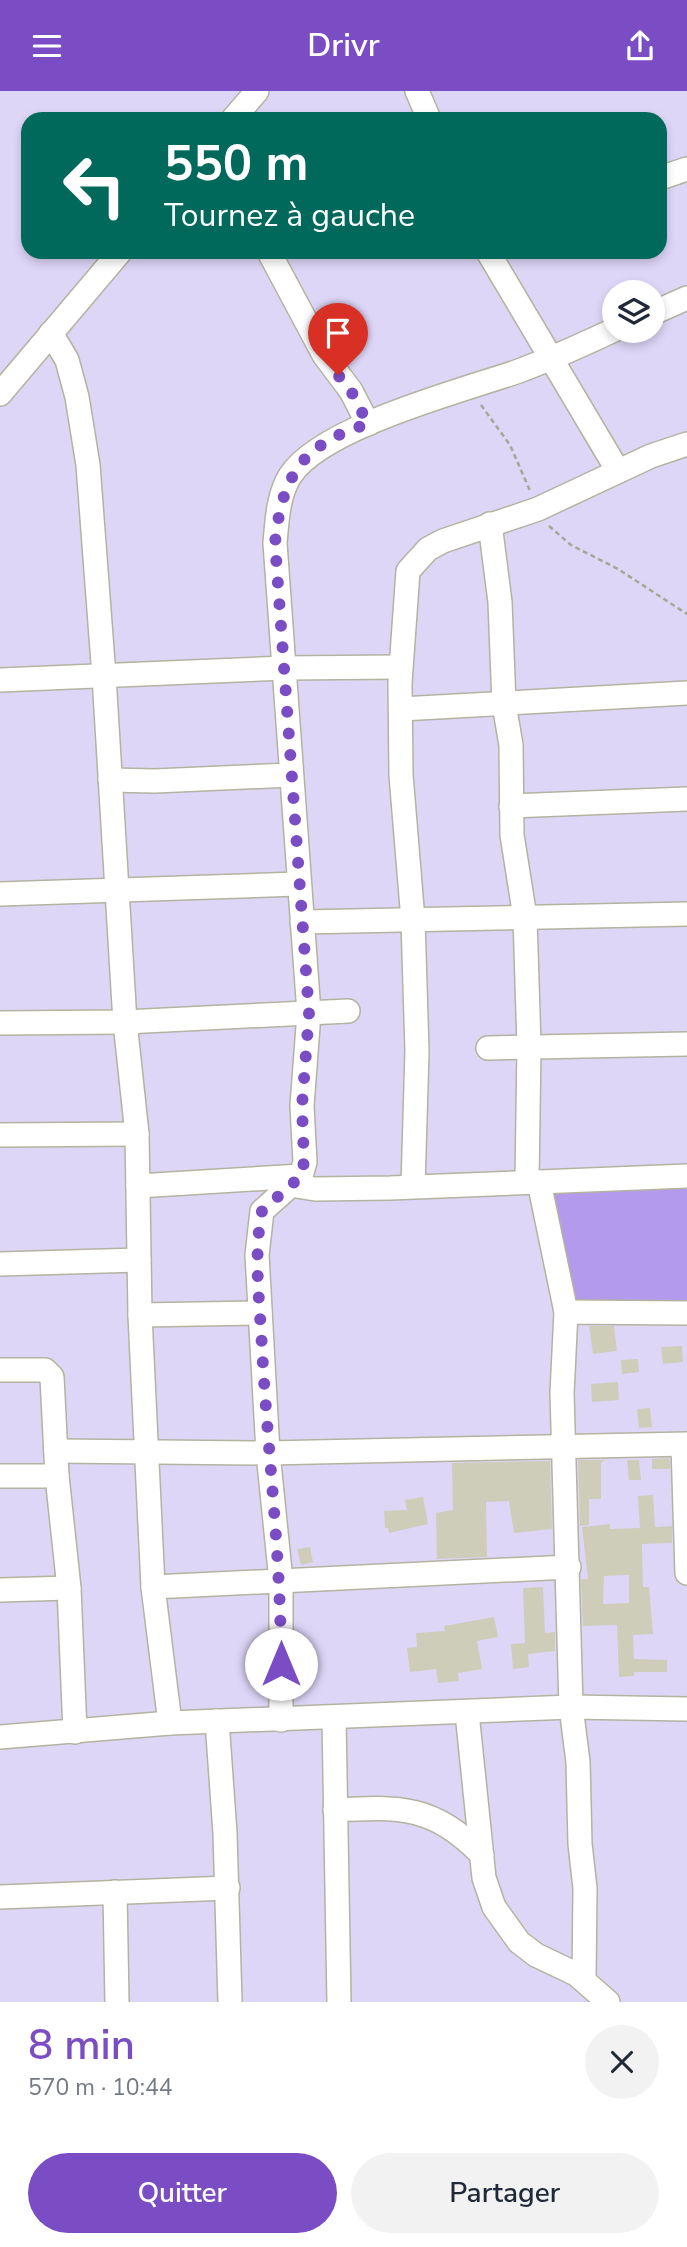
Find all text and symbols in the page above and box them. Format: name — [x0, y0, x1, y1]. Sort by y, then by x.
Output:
text: Drivr — [307, 24, 380, 67]
icon: menu — [28, 27, 66, 65]
icon: share — [621, 27, 659, 65]
text: 550 m — [164, 130, 308, 197]
icon: left — [49, 140, 140, 231]
text: Tournez à gauche — [164, 194, 415, 237]
map controls — [602, 280, 665, 343]
button: layers — [602, 280, 665, 343]
pin — [308, 303, 368, 375]
icon: arrive — [319, 314, 357, 352]
position arrow — [244, 1627, 318, 1701]
text: 8 min — [28, 2017, 135, 2074]
button: close — [585, 2025, 659, 2099]
text: 570 m · 10:44 — [28, 2072, 173, 2103]
button: Quitter — [28, 2153, 337, 2233]
button: Partager — [351, 2153, 659, 2233]

